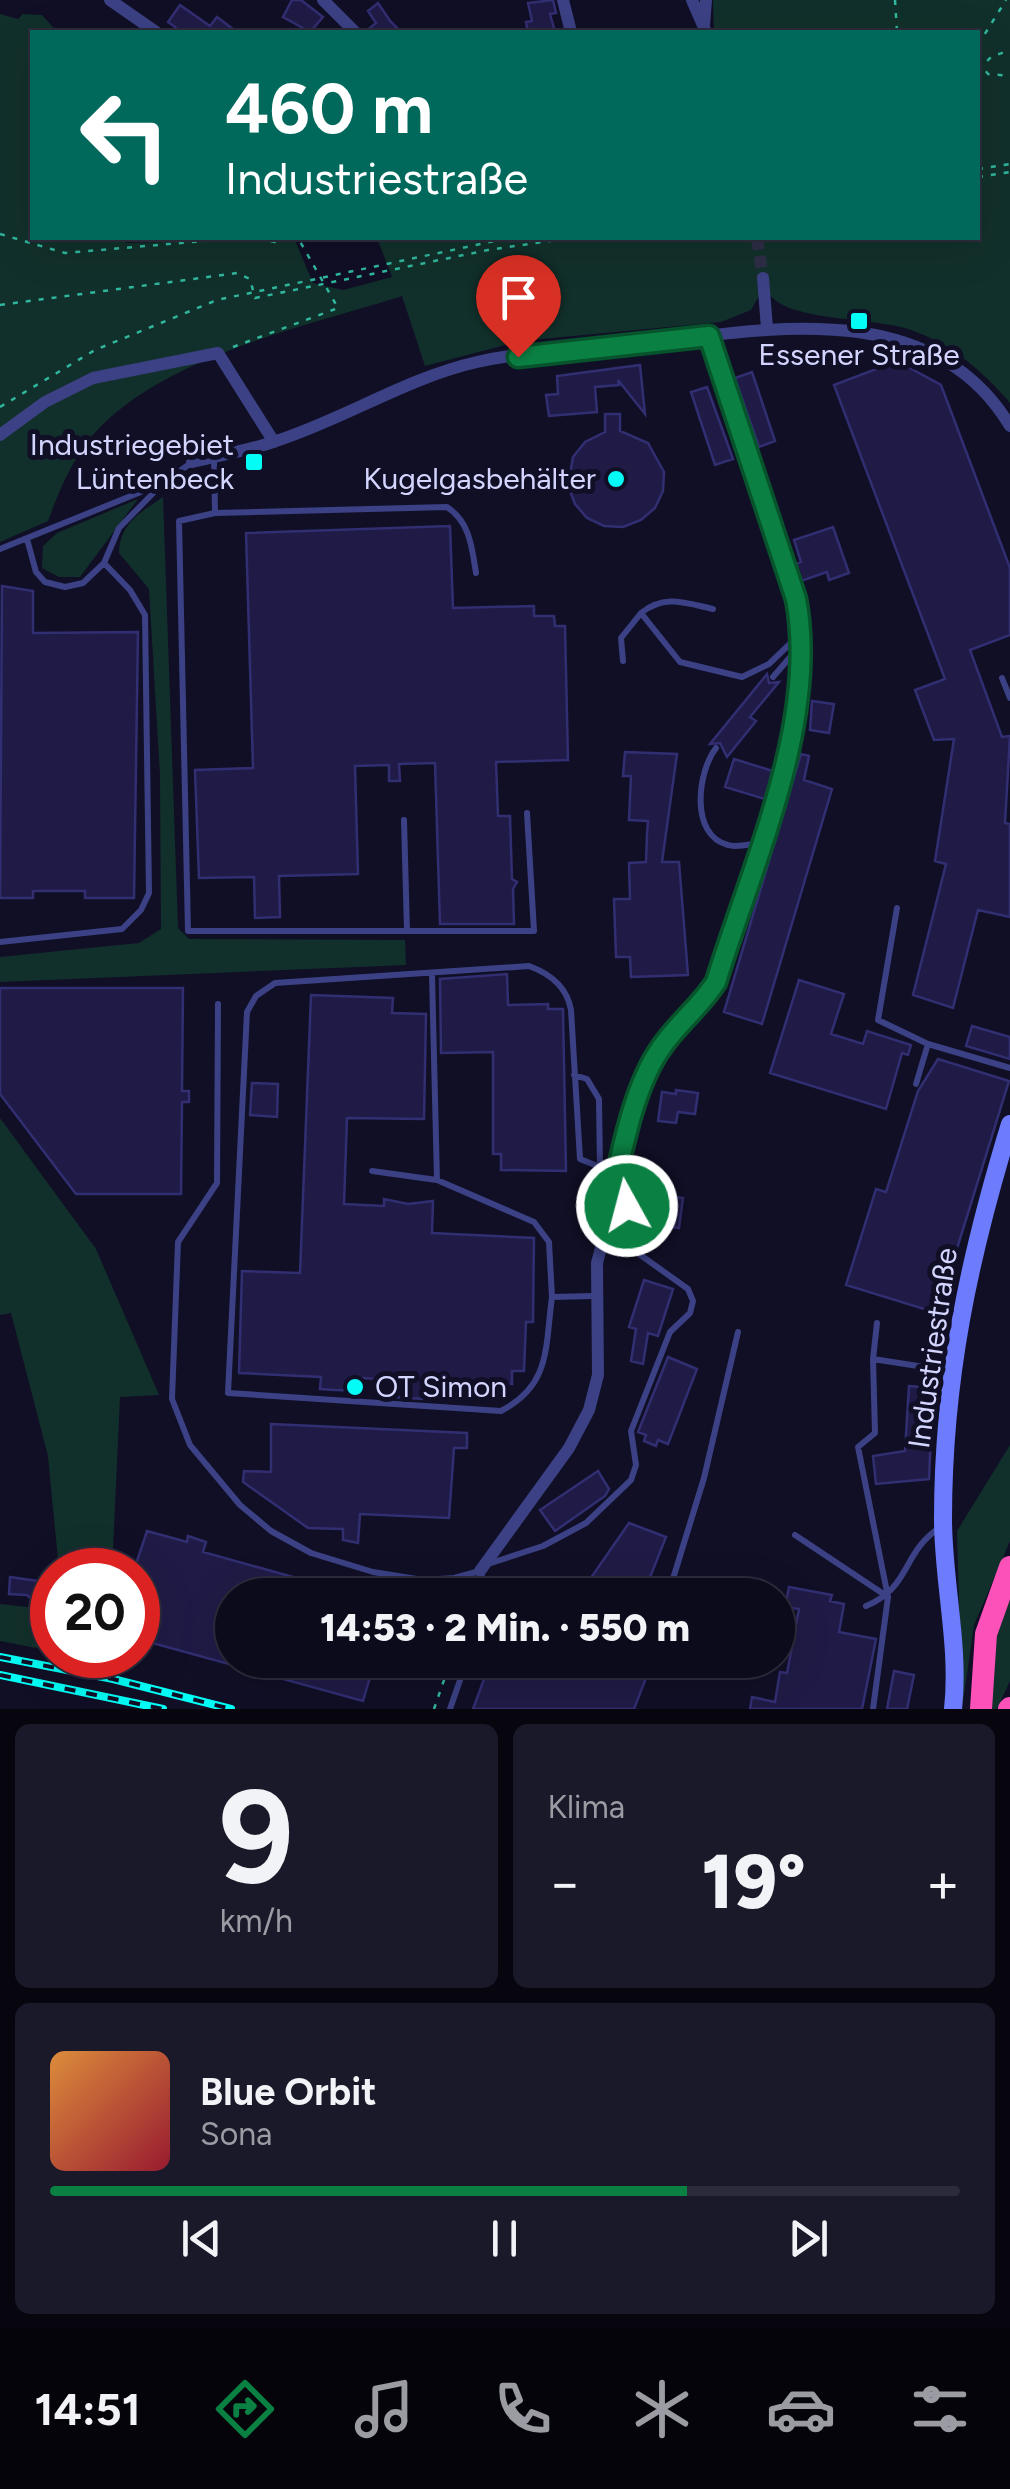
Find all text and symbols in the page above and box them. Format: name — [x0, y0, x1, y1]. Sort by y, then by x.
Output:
text: 460 m — [225, 66, 433, 151]
icon: left — [60, 70, 190, 200]
text: Industriestraße — [225, 151, 528, 205]
pin — [476, 255, 561, 358]
icon: arrive — [491, 270, 546, 325]
marker: Essener Straße — [848, 310, 870, 332]
place label: Essener Straße — [758, 336, 960, 373]
place label: Industriegebiet Lüntenbeck — [30, 426, 234, 497]
marker: Industriegebiet Lüntenbeck — [243, 451, 265, 473]
place label: Kugelgasbehälter — [363, 460, 596, 497]
marker: Kugelgasbehälter — [605, 468, 627, 490]
position arrow — [575, 1154, 679, 1258]
street label: Industriestraße — [900, 1245, 965, 1451]
place label: OT Simon — [375, 1368, 507, 1405]
marker: OT Simon — [344, 1376, 366, 1398]
speed limit sign: 20 — [30, 1548, 160, 1678]
text: 14:53 · 2 Min. · 550 m — [320, 1605, 690, 1651]
text: 9 — [219, 1759, 294, 1915]
text: Klima — [548, 1788, 625, 1826]
text: 19° — [701, 1837, 806, 1927]
text: − — [548, 1850, 582, 1916]
text: + — [926, 1850, 960, 1916]
text: km/h — [220, 1902, 293, 1940]
text: Blue Orbit — [200, 2069, 376, 2115]
text: Sona — [200, 2115, 272, 2153]
icon: previous — [174, 2211, 229, 2266]
icon: pause — [477, 2211, 532, 2266]
icon: next — [781, 2211, 836, 2266]
icon: directions — [210, 2374, 280, 2444]
icon: music — [349, 2374, 419, 2444]
icon: phone — [488, 2374, 558, 2444]
icon: climate — [627, 2374, 697, 2444]
icon: car — [766, 2374, 836, 2444]
icon: filters — [905, 2374, 975, 2444]
text: 14:51 — [35, 2382, 141, 2436]

